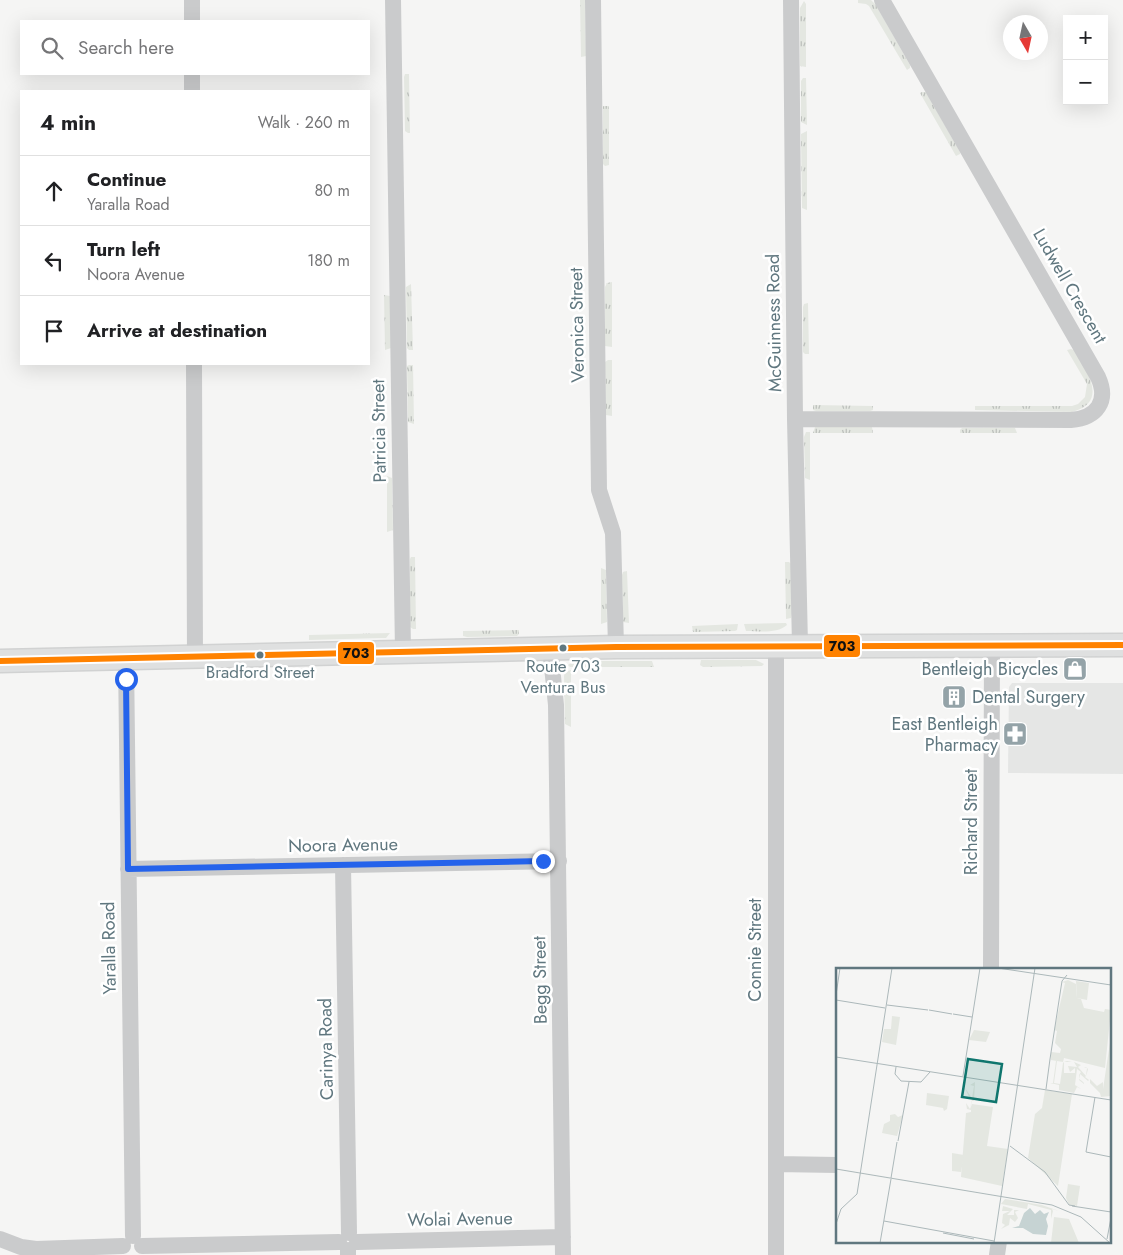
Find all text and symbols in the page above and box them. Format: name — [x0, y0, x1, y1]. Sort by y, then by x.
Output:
north arrow — [1003, 15, 1048, 60]
map controls — [1063, 15, 1108, 105]
button: + — [1063, 15, 1108, 60]
search box — [20, 20, 370, 75]
icon: search — [38, 34, 66, 62]
text: Search here — [78, 34, 174, 61]
button: − — [1063, 60, 1108, 105]
text: 4 min — [40, 108, 96, 138]
text: Walk · 260 m — [258, 111, 350, 134]
text: Continue — [87, 166, 166, 193]
icon: ahead — [40, 177, 68, 205]
text: 80 m — [314, 179, 350, 202]
text: Yaralla Road — [87, 193, 170, 216]
street label: Ludwell Crescent — [1027, 224, 1114, 349]
text: Turn left — [87, 236, 160, 263]
icon: left — [40, 247, 68, 275]
text: 180 m — [307, 249, 350, 272]
street label: McGuinness Road — [760, 254, 788, 392]
text: Noora Avenue — [87, 263, 185, 286]
street label: Veronica Street — [563, 267, 591, 383]
icon: arrive — [40, 317, 68, 345]
text: Arrive at destination — [87, 317, 267, 344]
street label: Patricia Street — [365, 378, 393, 483]
line badge: 703 — [823, 634, 861, 658]
text: 703 — [829, 636, 856, 656]
line badge: 703 — [337, 641, 375, 665]
text: 703 — [343, 643, 370, 663]
marker: Route 703 Ventura Bus — [558, 643, 568, 653]
marker: Bradford Street — [255, 650, 265, 660]
place label: Route 703 Ventura Bus — [521, 654, 606, 699]
place label: Bentleigh Bicycles — [921, 656, 1058, 682]
shop icon: Bentleigh Bicycles — [1062, 656, 1088, 682]
place label: Bradford Street — [206, 660, 314, 684]
route start — [115, 668, 138, 691]
building icon: Dental Surgery — [941, 684, 967, 710]
place label: Dental Surgery — [972, 684, 1085, 710]
place label: East Bentleigh Pharmacy — [892, 711, 998, 758]
pharmacy icon: East Bentleigh Pharmacy — [1002, 721, 1028, 747]
street label: Richard Street — [958, 768, 984, 875]
street label: Noora Avenue — [288, 831, 398, 859]
route end — [532, 850, 555, 873]
street label: Connie Street — [742, 898, 768, 1002]
street label: Yaralla Road — [95, 901, 123, 995]
street label: Begg Street — [526, 935, 554, 1024]
inset map — [836, 968, 1110, 1242]
street label: Carinya Road — [312, 998, 340, 1100]
street label: Wolai Avenue — [407, 1205, 513, 1233]

